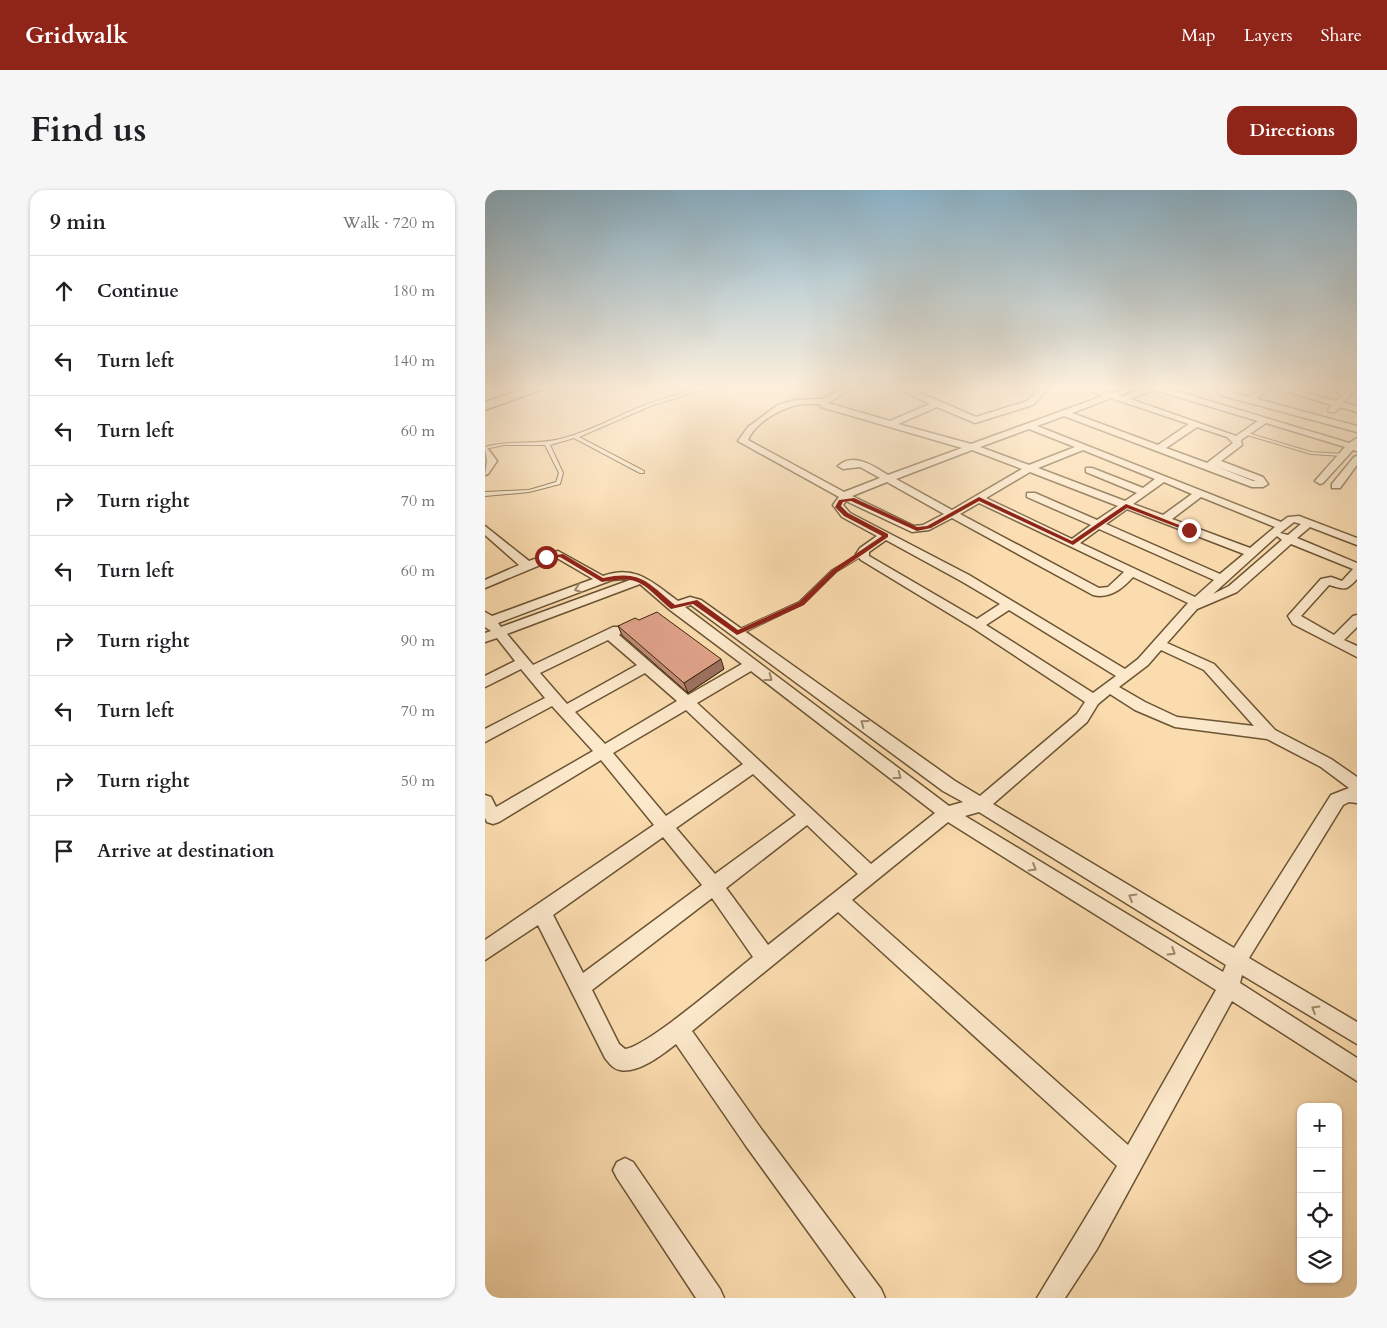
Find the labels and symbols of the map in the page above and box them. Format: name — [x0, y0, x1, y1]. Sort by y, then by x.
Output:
route end — [1178, 519, 1201, 542]
route start — [535, 546, 558, 569]
one-way arrow — [574, 583, 583, 593]
one-way arrow — [763, 673, 772, 681]
one-way arrow — [860, 720, 869, 729]
one-way arrow — [892, 770, 902, 779]
one-way arrow — [1027, 861, 1036, 871]
one-way arrow — [1128, 894, 1137, 904]
one-way arrow — [1166, 946, 1175, 955]
one-way arrow — [1312, 1006, 1321, 1016]

